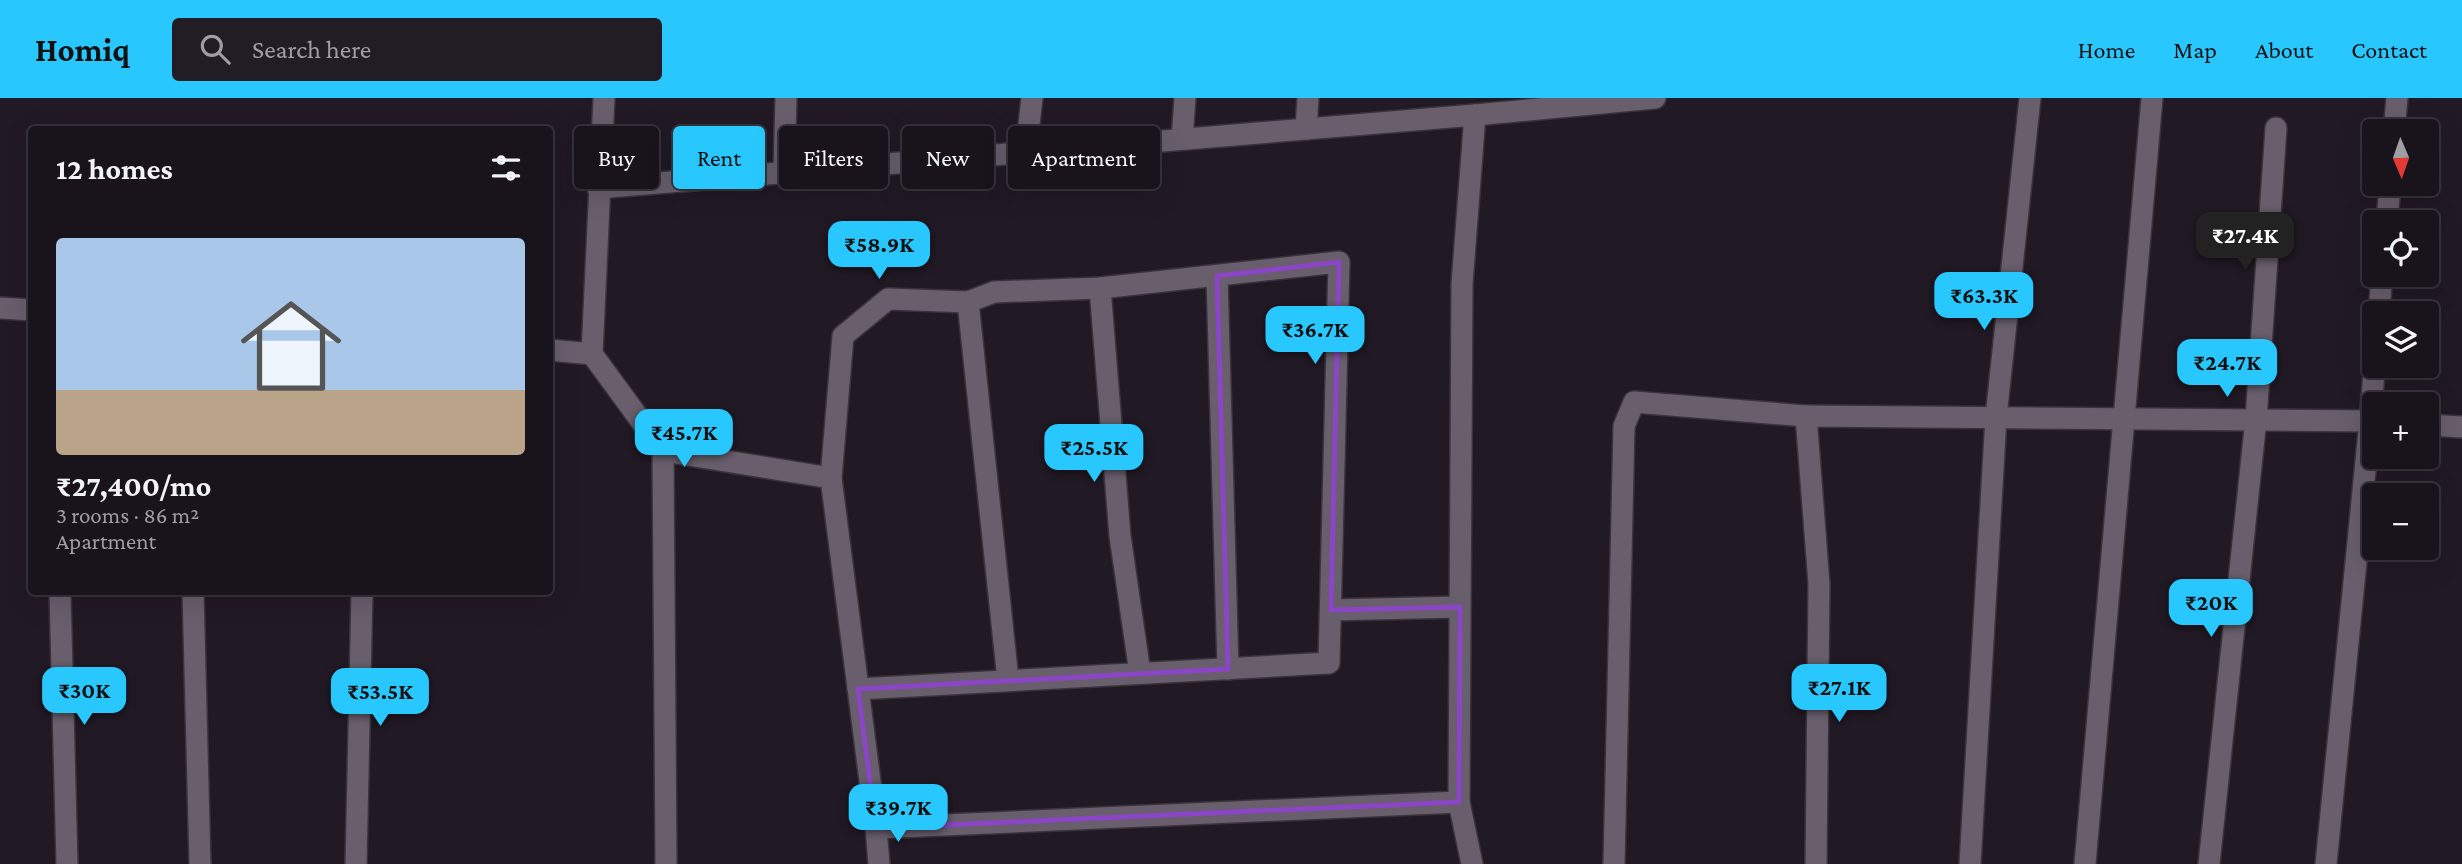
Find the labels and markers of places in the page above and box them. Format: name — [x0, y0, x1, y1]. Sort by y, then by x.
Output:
pin: ₹27.4K — [2188, 212, 2302, 272]
pin: ₹58.9K — [822, 222, 936, 281]
pin: ₹63.3K — [1927, 272, 2041, 332]
pin: ₹36.7K — [1258, 306, 1372, 366]
pin: ₹24.7K — [2170, 340, 2284, 399]
pin: ₹45.7K — [627, 410, 741, 469]
pin: ₹25.5K — [1037, 424, 1151, 484]
pin: ₹20K — [2170, 580, 2252, 639]
pin: ₹27.1K — [1782, 664, 1896, 724]
pin: ₹30K — [43, 668, 125, 727]
pin: ₹53.5K — [323, 668, 437, 728]
pin: ₹39.7K — [841, 784, 955, 844]

